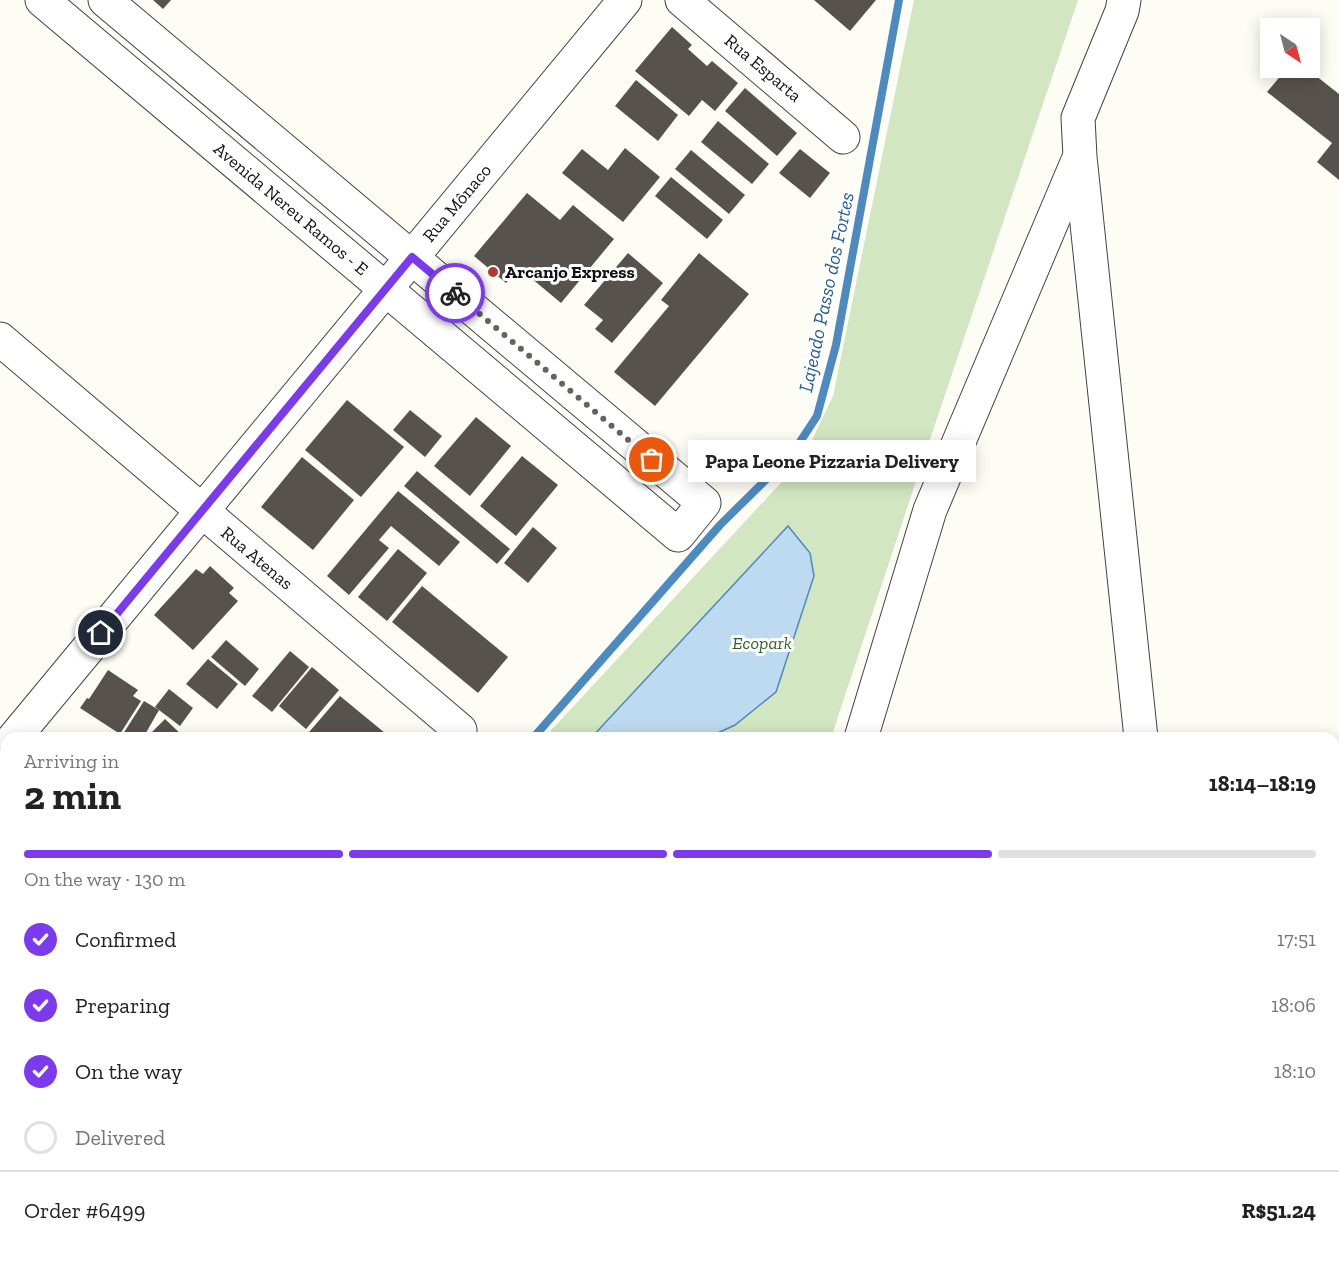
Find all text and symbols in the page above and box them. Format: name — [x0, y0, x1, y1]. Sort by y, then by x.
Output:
north arrow — [1260, 18, 1320, 78]
map controls — [1260, 18, 1320, 78]
street label: Rua Esparta — [720, 29, 806, 107]
street label: Avenida Nereu Ramos - E — [209, 138, 373, 280]
street label: Rua Mônaco — [418, 159, 496, 247]
water label: Lajeado Passo dos Fortes — [793, 190, 859, 394]
place label: Arcanjo Express — [505, 261, 635, 283]
courier — [425, 263, 485, 323]
marker: Arcanjo Express — [486, 265, 500, 279]
icon: bike — [439, 277, 472, 310]
pin — [626, 434, 677, 485]
callout: Papa Leone Pizzaria Delivery — [688, 439, 976, 481]
icon: bag — [635, 443, 668, 476]
text: Papa Leone Pizzaria Delivery — [705, 449, 959, 473]
street label: Rua Atenas — [217, 522, 297, 594]
pin — [75, 607, 126, 658]
icon: home — [84, 616, 117, 649]
park label: Ecopark — [732, 632, 792, 654]
text: Arriving in — [24, 749, 119, 773]
text: 18:14–18:19 — [1209, 770, 1316, 797]
text: 2 min — [24, 772, 121, 819]
text: On the way · 130 m — [24, 867, 185, 891]
icon: check — [24, 923, 57, 956]
text: Confirmed — [75, 926, 176, 953]
text: 17:51 — [1277, 927, 1316, 951]
icon: check — [24, 989, 57, 1022]
text: Preparing — [75, 992, 170, 1019]
text: 18:06 — [1271, 993, 1316, 1017]
icon: check — [24, 1055, 57, 1088]
text: On the way — [75, 1058, 182, 1085]
text: 18:10 — [1274, 1059, 1316, 1083]
text: Delivered — [75, 1124, 165, 1151]
text: Order #6499 — [24, 1197, 146, 1224]
text: R$51.24 — [1241, 1197, 1316, 1224]

